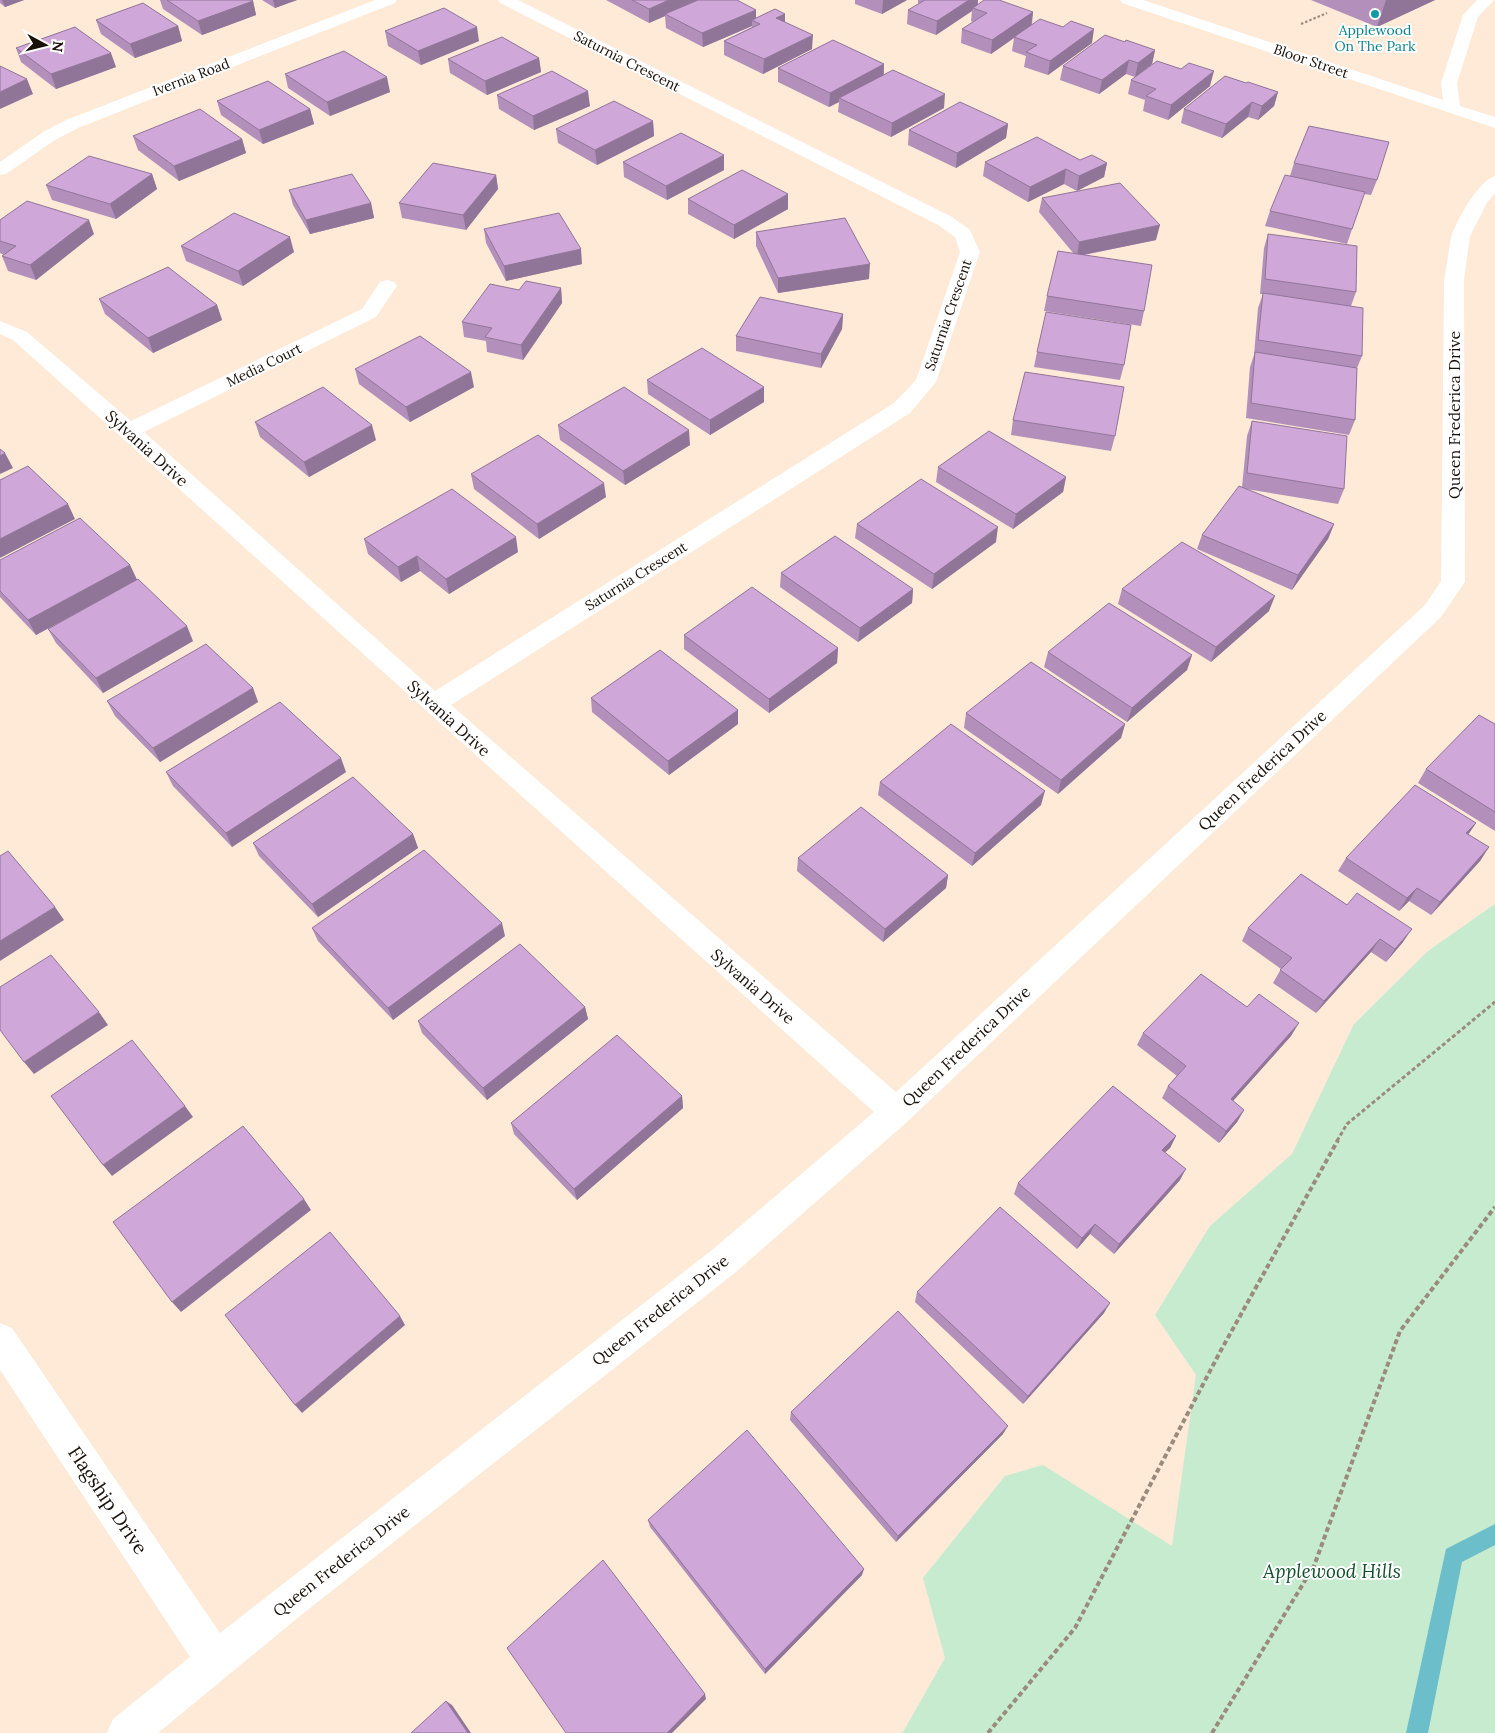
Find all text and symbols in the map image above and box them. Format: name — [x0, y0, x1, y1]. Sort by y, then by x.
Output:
marker: Applewood On The Park — [1369, 8, 1381, 20]
north arrow — [20, 20, 70, 70]
place label: Applewood On The Park — [1334, 21, 1416, 55]
street label: Saturnia Crescent — [571, 26, 684, 96]
text: N — [48, 40, 67, 53]
street label: Bloor Street — [1271, 40, 1351, 82]
street label: Ivernia Road — [150, 54, 232, 100]
street label: Saturnia Crescent — [920, 256, 976, 373]
street label: Queen Frederica Drive — [1444, 331, 1464, 499]
street label: Media Court — [223, 339, 305, 391]
street label: Sylvania Drive — [101, 406, 193, 491]
street label: Saturnia Crescent — [582, 537, 691, 615]
street label: Sylvania Drive — [403, 676, 495, 761]
street label: Queen Frederica Drive — [1194, 705, 1331, 835]
street label: Sylvania Drive — [707, 944, 799, 1028]
street label: Queen Frederica Drive — [898, 981, 1035, 1111]
street label: Queen Frederica Drive — [588, 1250, 733, 1370]
street label: Flagship Drive — [63, 1441, 153, 1559]
street label: Queen Frederica Drive — [269, 1501, 414, 1621]
park label: Applewood Hills — [1262, 1559, 1401, 1583]

